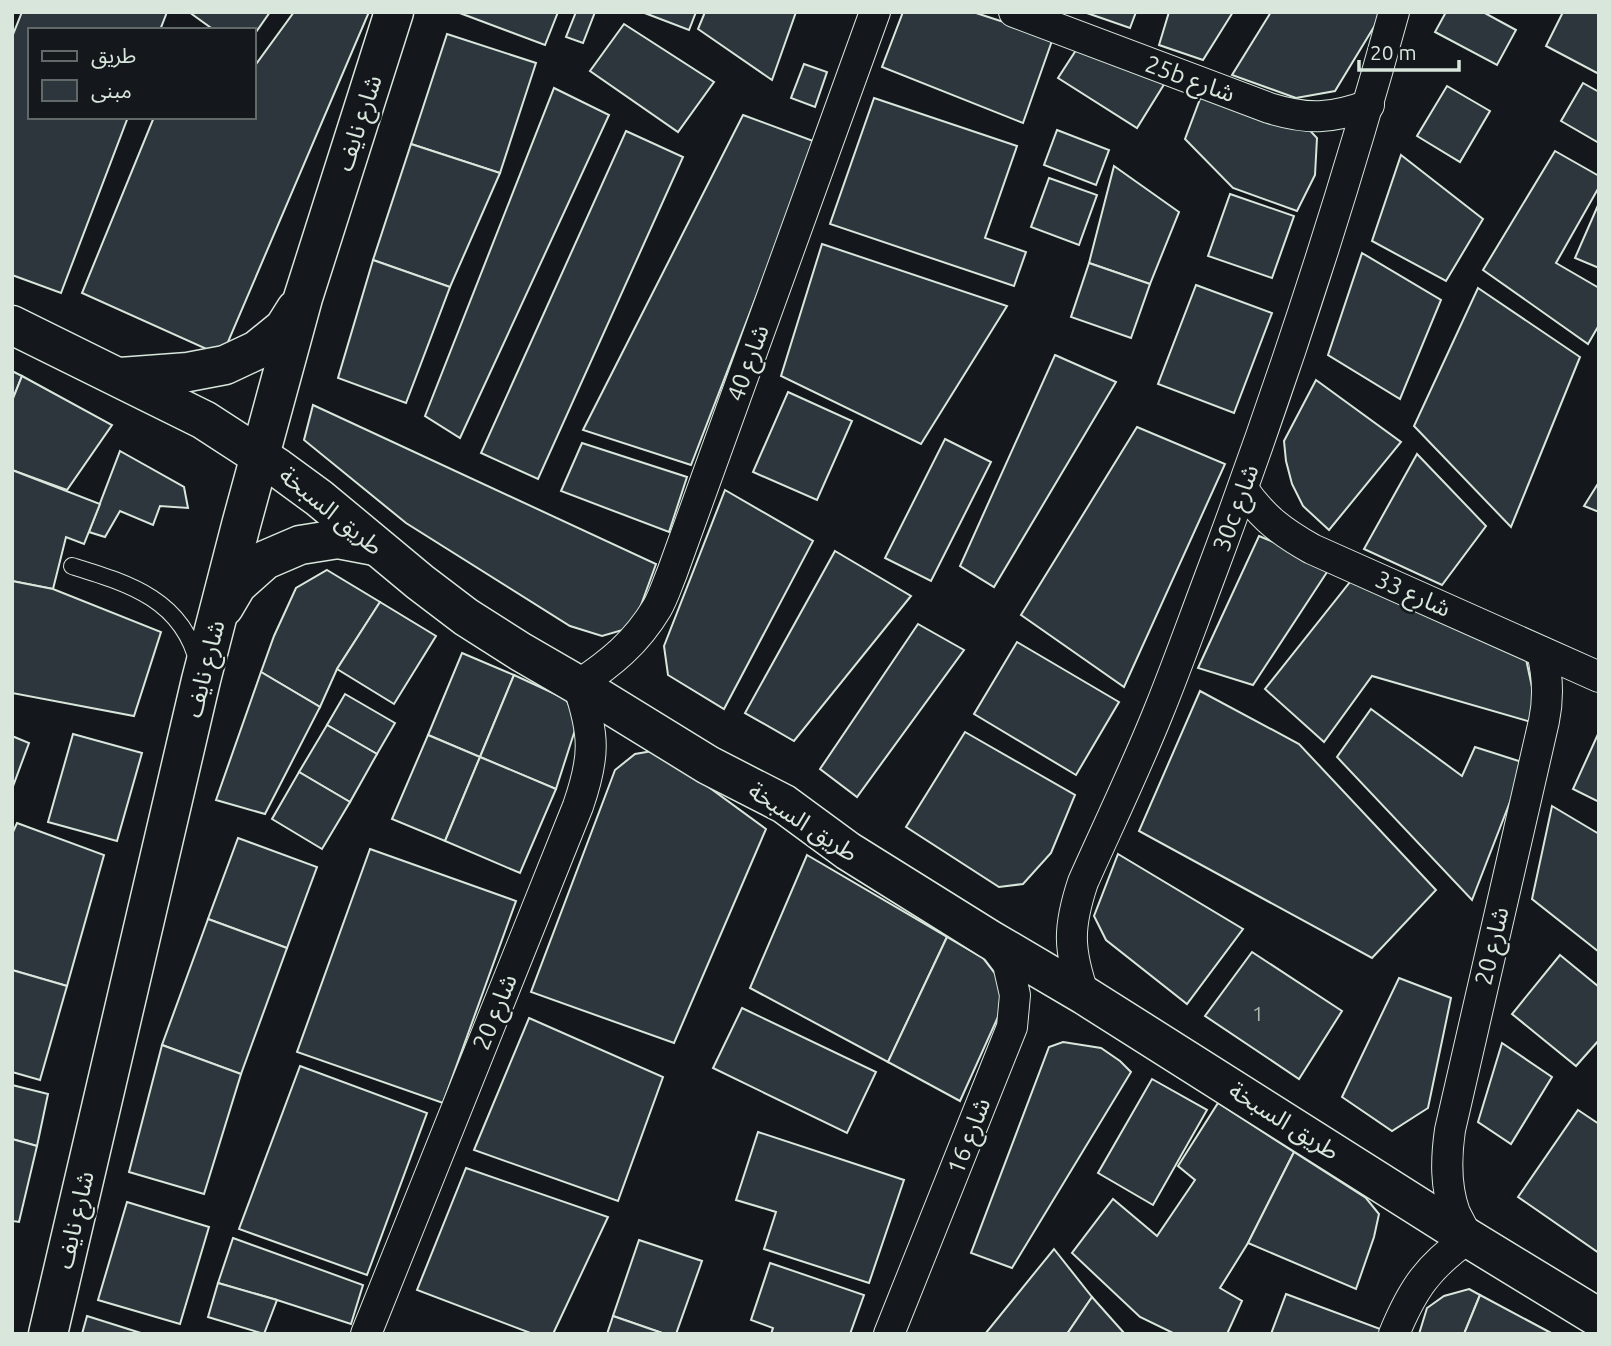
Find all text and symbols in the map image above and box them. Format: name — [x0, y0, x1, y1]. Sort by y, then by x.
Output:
legend — [28, 28, 256, 119]
scale bar — [1359, 28, 1459, 72]
text: 20 m — [1370, 40, 1417, 64]
text: طريق — [91, 43, 136, 69]
street label: 25b شارع — [1140, 50, 1239, 111]
street label: شارع نايف — [330, 71, 391, 175]
text: مبنى — [91, 78, 132, 103]
street label: شارع 40 — [721, 321, 778, 406]
street label: طريق السبخة — [273, 461, 388, 562]
street label: 30c شارع — [1207, 461, 1267, 556]
street label: شارع 33 — [1370, 565, 1455, 626]
street label: شارع نايف — [179, 617, 234, 721]
street label: طريق السبخة — [743, 776, 863, 869]
street label: شارع 20 — [1469, 904, 1517, 988]
street label: شارع 20 — [467, 970, 526, 1055]
house number: 1 — [1252, 1001, 1264, 1025]
street label: طريق السبخة — [1223, 1076, 1344, 1167]
street label: شارع 16 — [942, 1094, 999, 1179]
street label: شارع نايف — [50, 1168, 103, 1272]

